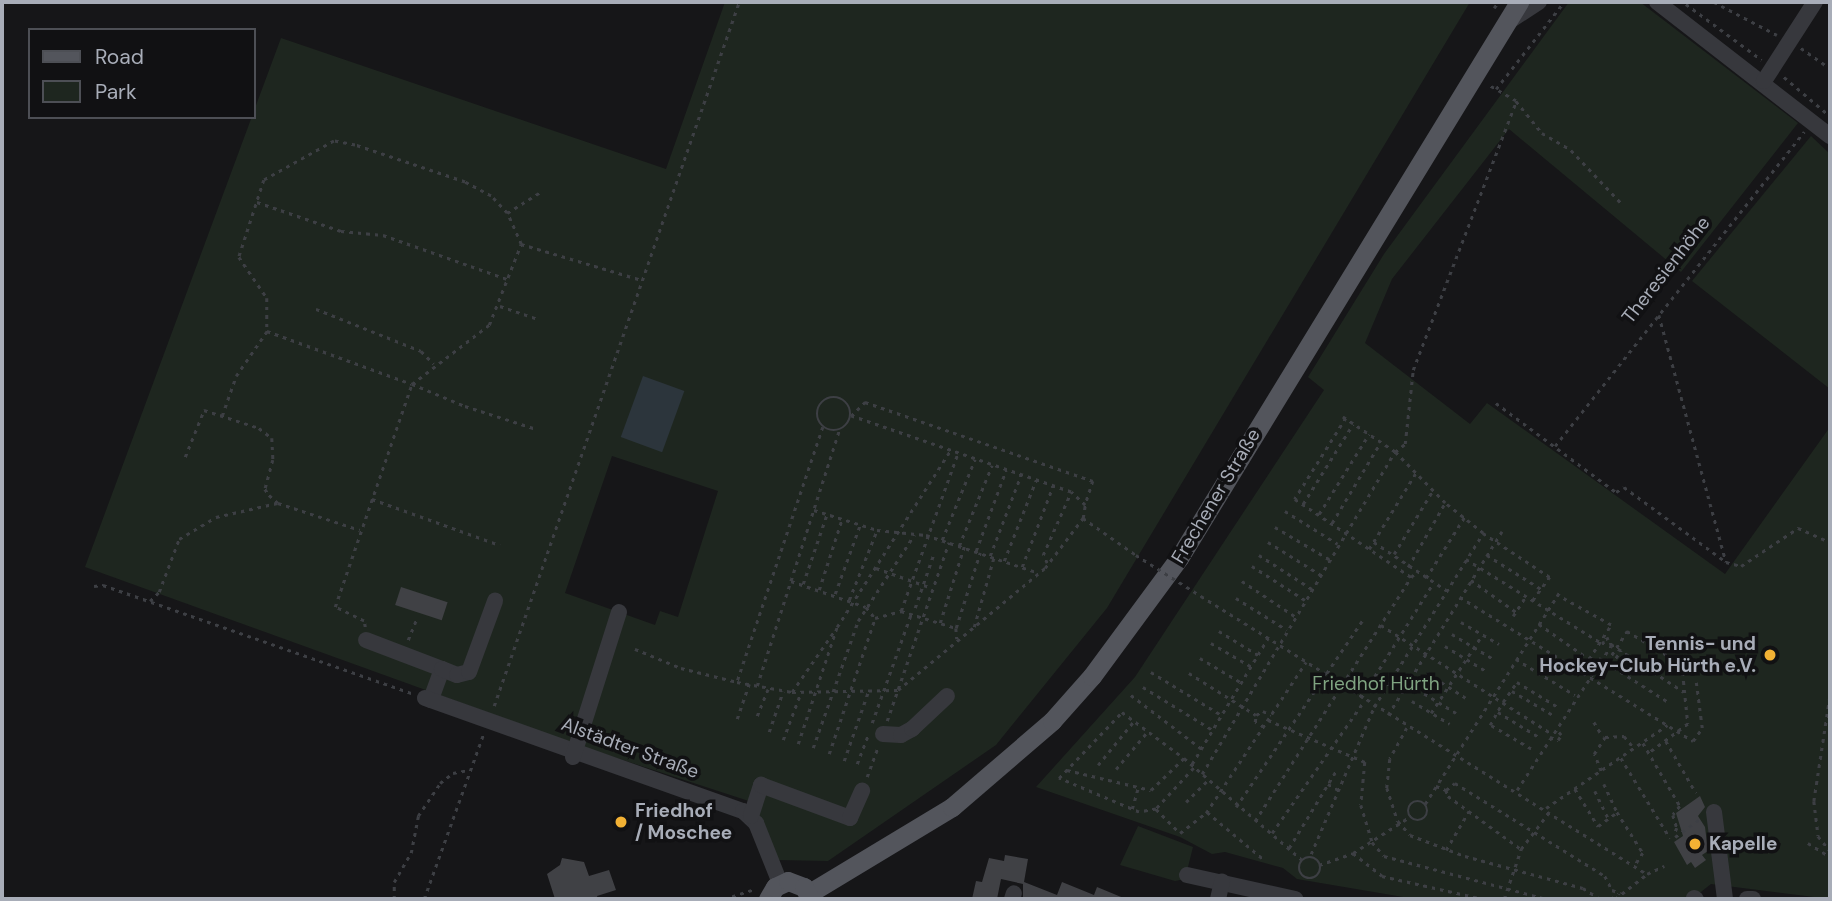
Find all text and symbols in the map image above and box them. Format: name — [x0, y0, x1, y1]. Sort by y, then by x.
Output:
legend — [28, 28, 256, 119]
text: Road — [95, 43, 144, 71]
text: Park — [95, 78, 136, 106]
street label: Theresienhöhe — [1617, 212, 1715, 328]
street label: Frechener Straße — [1167, 425, 1265, 567]
place label: Tennis- und Hockey-Club Hürth e.V. — [1539, 633, 1756, 677]
marker: Tennis- und Hockey-Club Hürth e.V. — [1762, 647, 1778, 663]
park label: Friedhof Hürth — [1312, 673, 1440, 695]
street label: Alstädter Straße — [558, 713, 702, 783]
place label: Friedhof / Moschee — [635, 800, 732, 844]
marker: Friedhof / Moschee — [613, 814, 629, 830]
place label: Kapelle — [1709, 833, 1777, 855]
marker: Kapelle — [1687, 836, 1703, 852]

